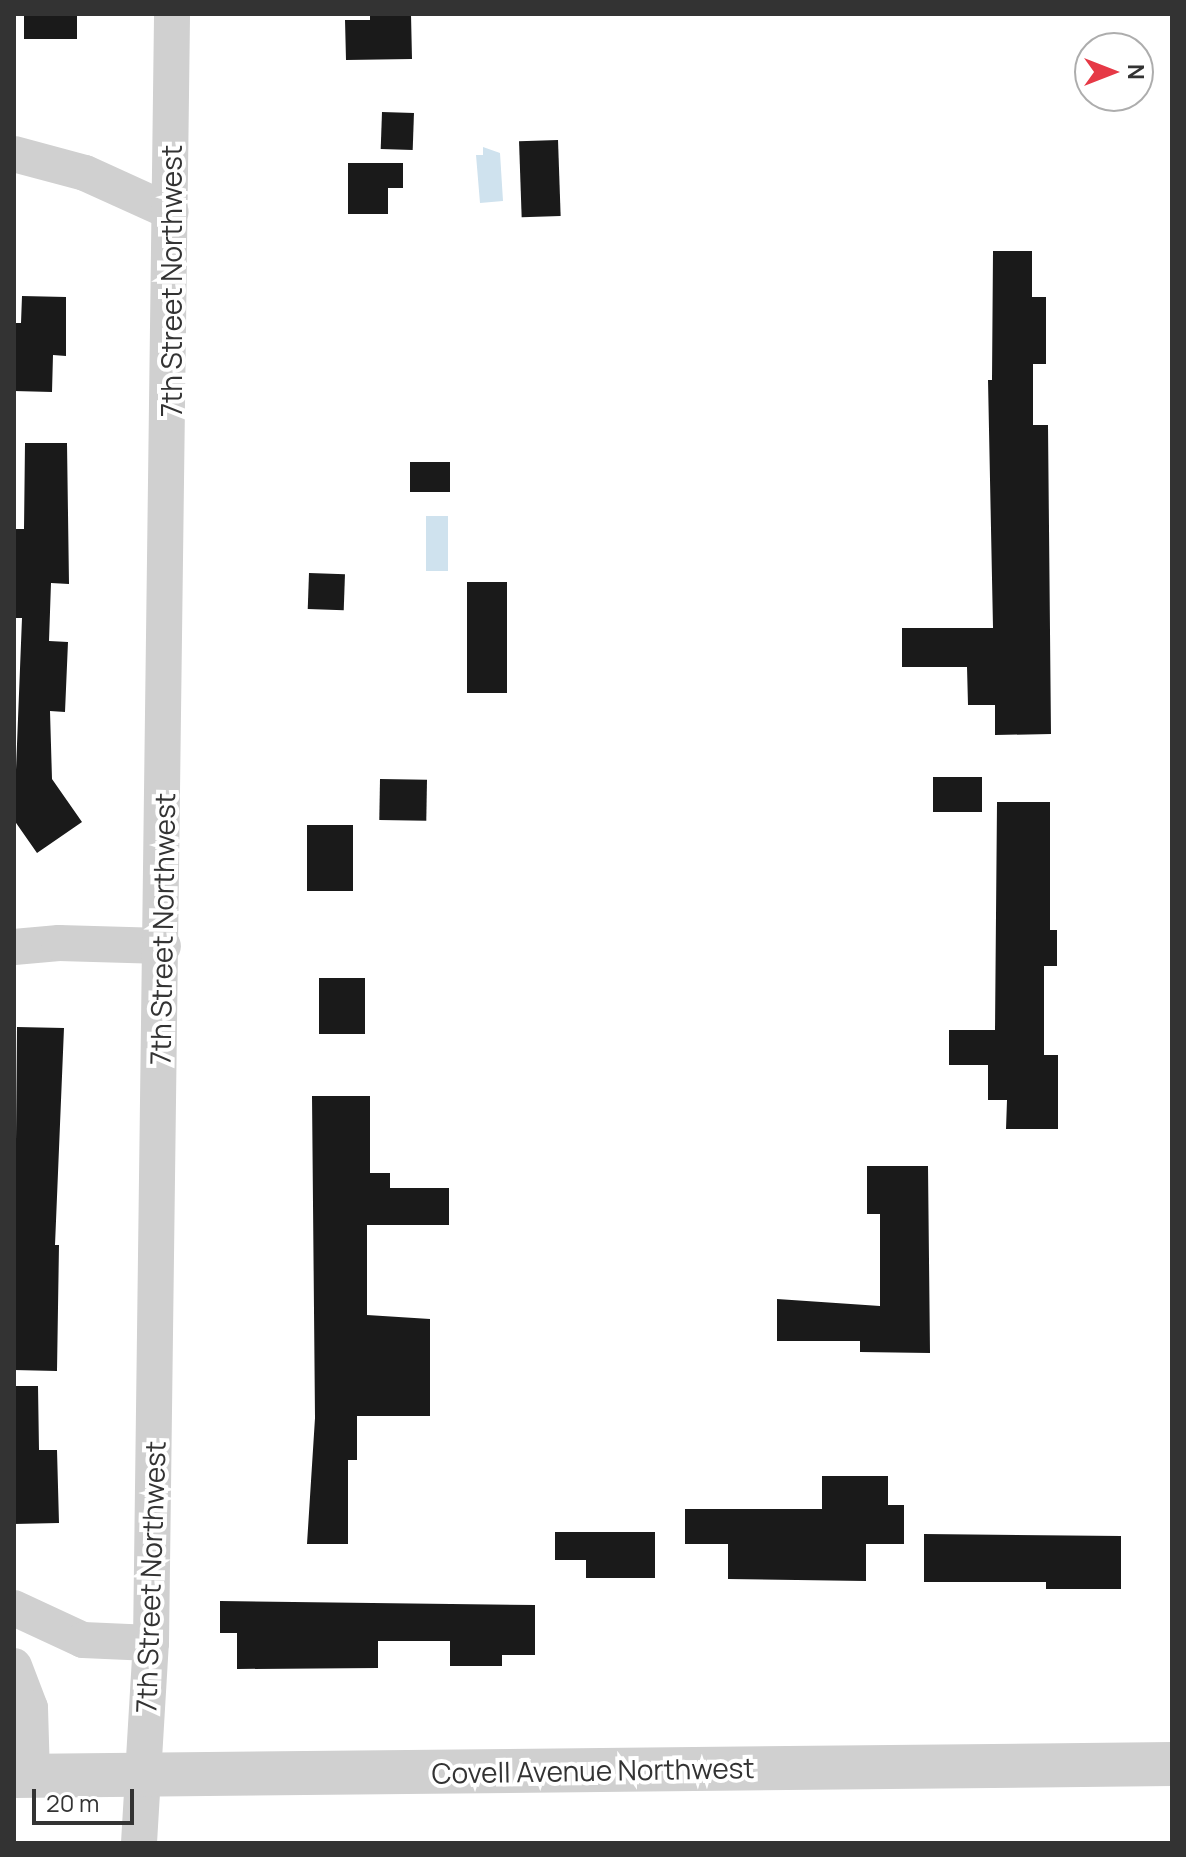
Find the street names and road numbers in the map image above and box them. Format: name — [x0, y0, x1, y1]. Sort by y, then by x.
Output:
street label: 7th Street Northwest — [154, 145, 188, 417]
street label: 7th Street Northwest — [143, 793, 181, 1065]
street label: 7th Street Northwest — [128, 1440, 172, 1714]
street label: Covell Avenue Northwest — [431, 1750, 755, 1790]

